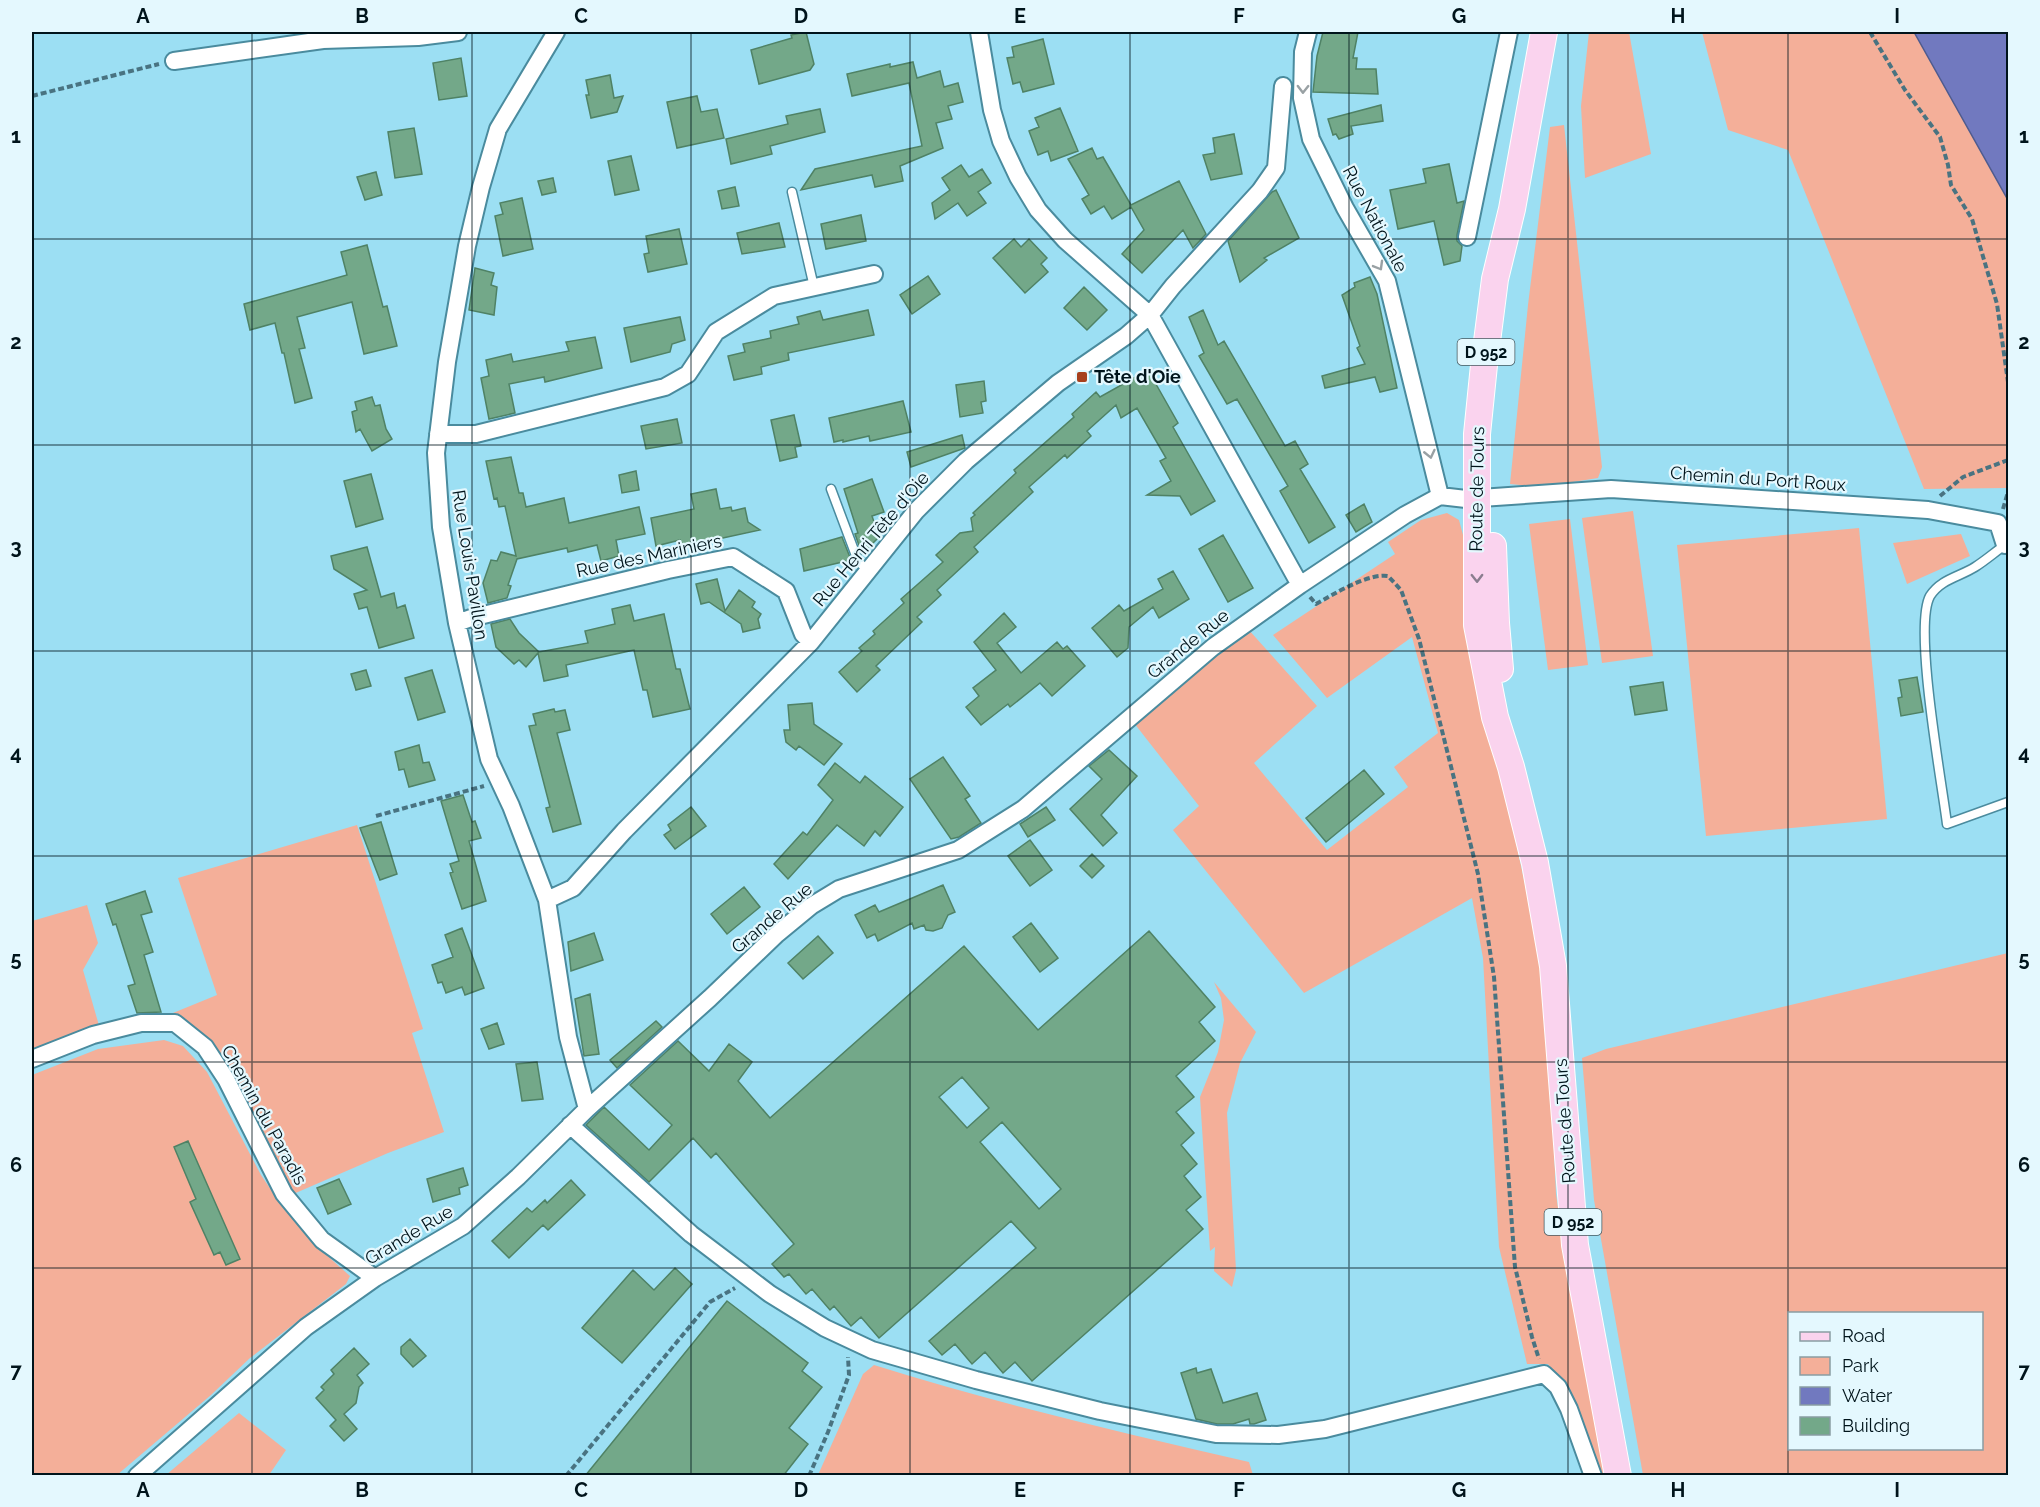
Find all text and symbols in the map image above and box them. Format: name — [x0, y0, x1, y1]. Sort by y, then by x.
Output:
text: A — [136, 4, 150, 28]
text: B — [355, 4, 369, 28]
text: C — [574, 4, 588, 28]
text: D — [794, 4, 808, 28]
text: E — [1014, 4, 1026, 28]
text: F — [1233, 4, 1245, 28]
text: G — [1452, 4, 1466, 28]
text: H — [1671, 4, 1685, 28]
text: I — [1894, 4, 1900, 28]
one-way arrow — [1296, 85, 1309, 94]
text: 1 — [11, 124, 21, 148]
text: 1 — [2019, 124, 2029, 148]
street label: Rue Nationale — [1339, 162, 1412, 276]
one-way arrow — [1372, 260, 1383, 271]
text: 2 — [10, 330, 22, 354]
text: 2 — [2018, 330, 2030, 354]
road number: D 952 — [1458, 339, 1514, 365]
place label: Tête d'Oie — [1094, 366, 1181, 387]
marker: Tête d'Oie — [1075, 370, 1089, 384]
street label: Route de Tours — [1465, 426, 1488, 552]
one-way arrow — [1423, 449, 1436, 459]
street label: Chemin du Port Roux — [1669, 462, 1847, 495]
street label: Rue Henri Tête d'Oie — [808, 467, 933, 610]
street label: Rue Louis Pavillon — [448, 488, 493, 641]
street label: Rue des Mariniers — [574, 530, 724, 581]
text: 3 — [10, 535, 22, 559]
text: 3 — [2018, 535, 2030, 559]
one-way arrow — [1471, 573, 1483, 582]
street label: Grande Rue — [1143, 604, 1233, 683]
text: 4 — [10, 741, 22, 765]
text: 4 — [2018, 741, 2030, 765]
street label: Grande Rue — [727, 878, 817, 957]
text: 5 — [10, 947, 22, 971]
text: 5 — [2018, 947, 2030, 971]
street label: Chemin du Paradis — [217, 1041, 312, 1188]
street label: Route de Tours — [1550, 1058, 1579, 1184]
text: 6 — [10, 1153, 22, 1177]
text: 6 — [2018, 1153, 2030, 1177]
street label: Grande Rue — [361, 1200, 457, 1269]
road number: D 952 — [1544, 1209, 1602, 1235]
legend — [1788, 1312, 1983, 1450]
text: Road — [1842, 1325, 1885, 1346]
text: Park — [1842, 1355, 1879, 1376]
text: 7 — [10, 1359, 22, 1383]
text: 7 — [2018, 1359, 2030, 1383]
text: Water — [1842, 1385, 1893, 1406]
text: Building — [1842, 1415, 1910, 1436]
text: A — [136, 1478, 150, 1502]
text: B — [355, 1478, 369, 1502]
text: C — [574, 1478, 588, 1502]
text: D — [794, 1478, 808, 1502]
text: E — [1014, 1478, 1026, 1502]
text: F — [1233, 1478, 1245, 1502]
text: G — [1452, 1478, 1466, 1502]
text: H — [1671, 1478, 1685, 1502]
text: I — [1894, 1478, 1900, 1502]

